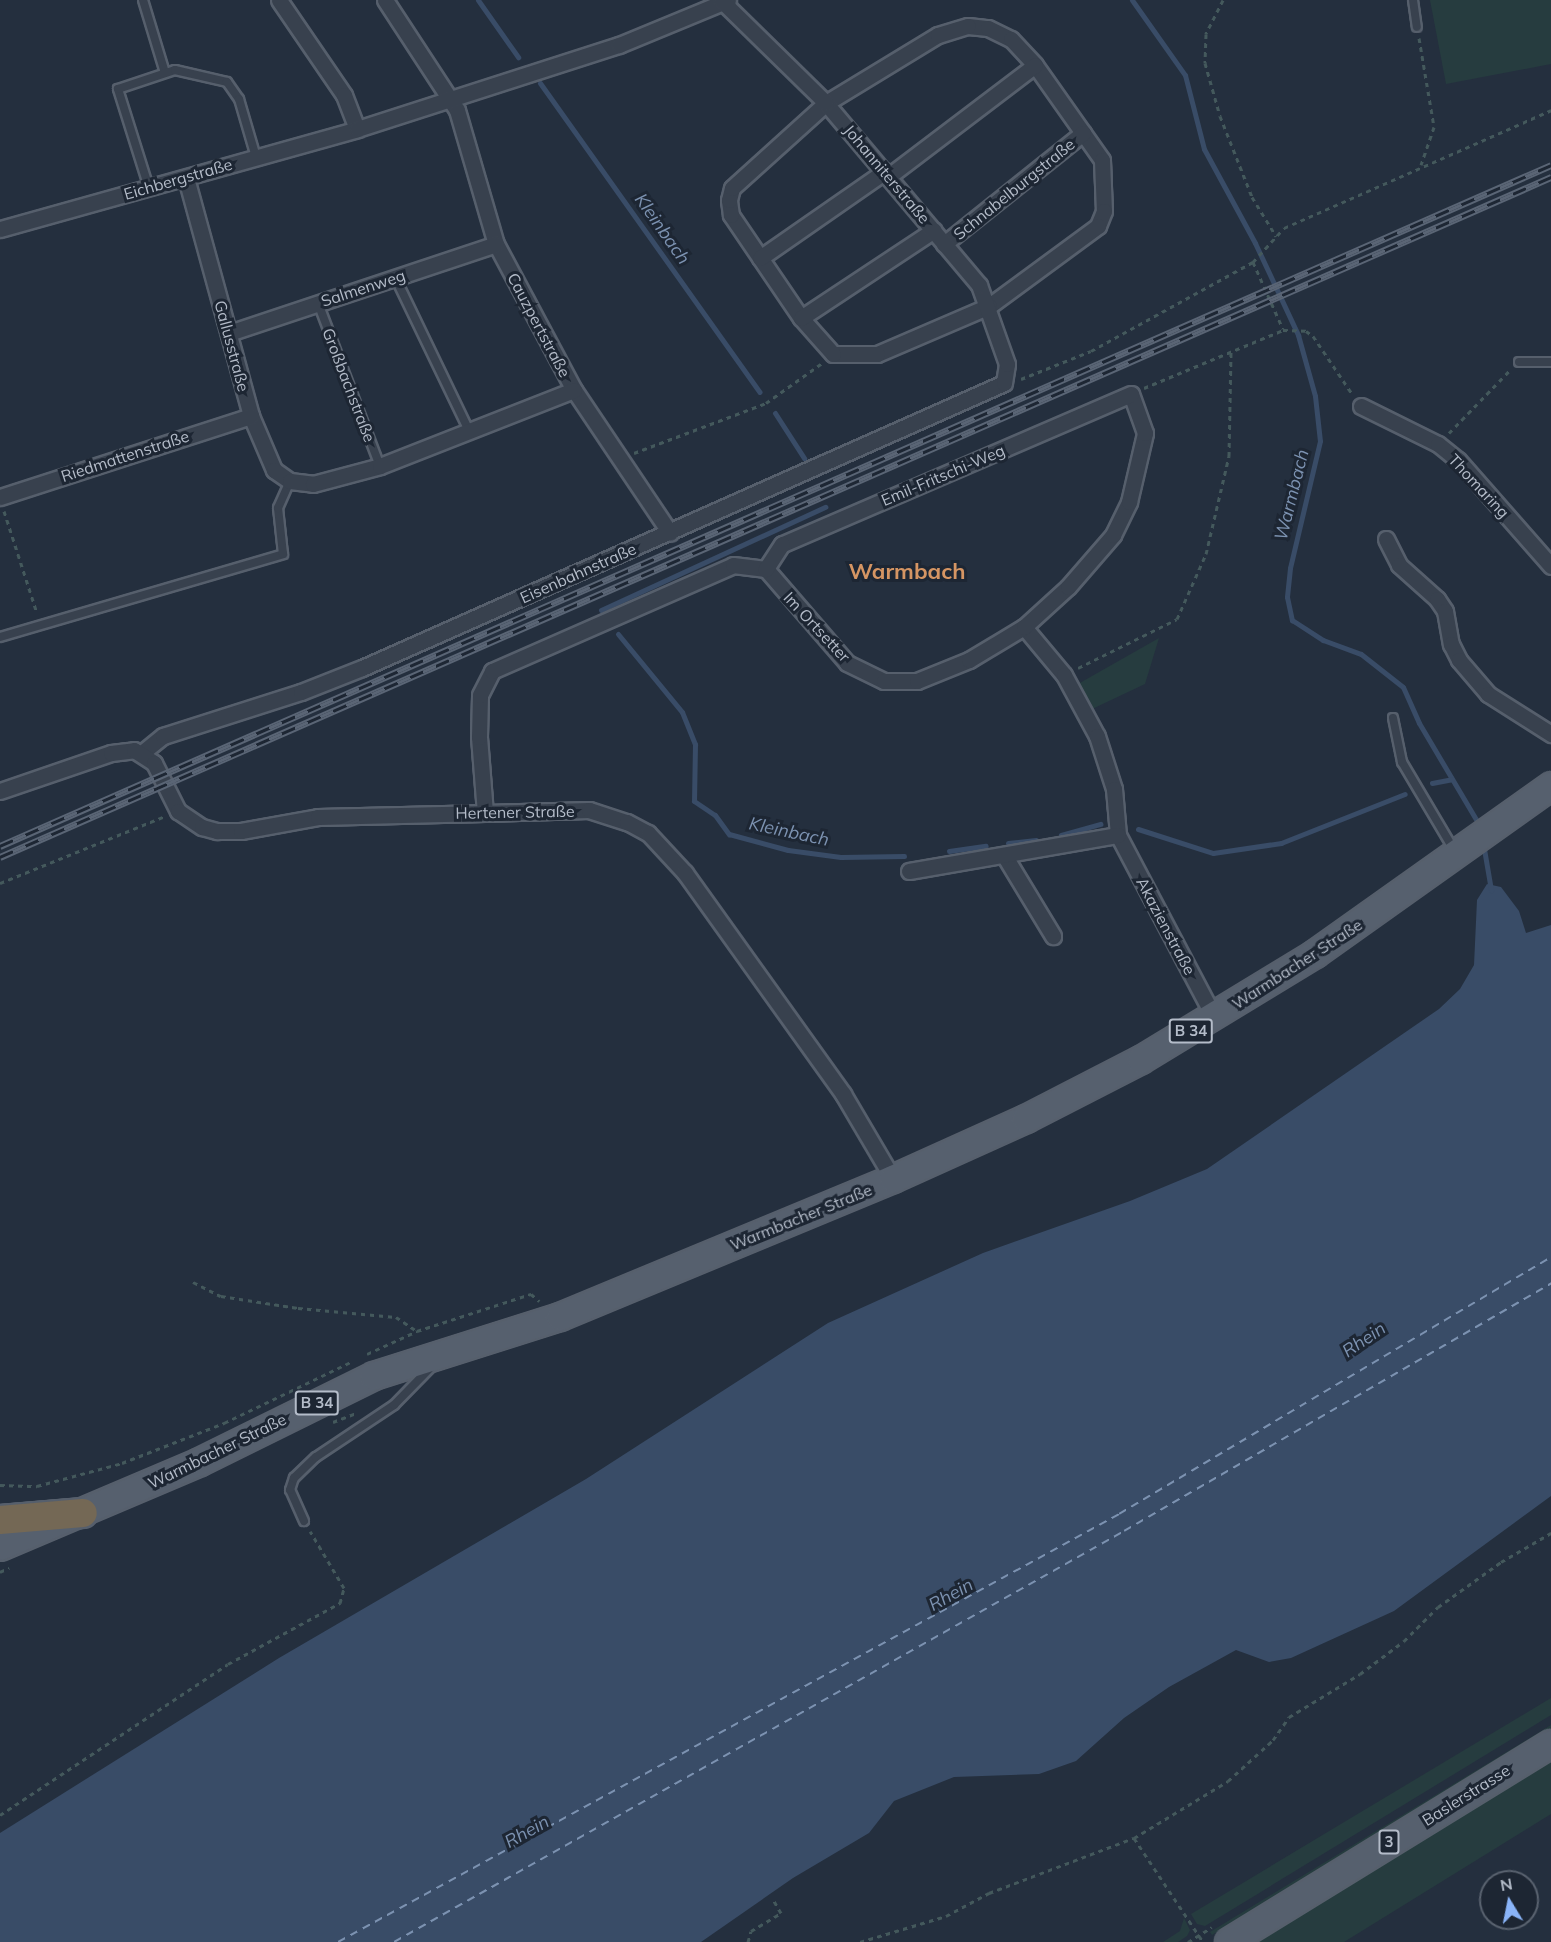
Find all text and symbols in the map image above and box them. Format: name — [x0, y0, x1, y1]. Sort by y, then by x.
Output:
street label: Johanniterstraße — [840, 121, 934, 227]
street label: Schnabelburgstraße — [950, 134, 1078, 244]
street label: Eichbergstraße — [122, 154, 234, 204]
water label: Kleinbach — [630, 189, 694, 269]
street label: Salmenweg — [318, 265, 408, 311]
street label: Cauzpertstraße — [503, 269, 575, 381]
street label: Gallusstraße — [211, 298, 253, 394]
street label: Großbachstraße — [318, 325, 380, 445]
street label: Riedmattenstraße — [59, 426, 191, 486]
street label: Emil-Fritschi-Weg — [878, 440, 1008, 510]
water label: Warmbach — [1270, 447, 1314, 543]
street label: Thomaring — [1445, 450, 1513, 522]
street label: Eisenbahnstraße — [517, 539, 639, 607]
district label: Warmbach — [848, 559, 966, 585]
street label: Im Ortsetter — [780, 588, 854, 666]
street label: Hertener Straße — [455, 801, 575, 823]
water label: Kleinbach — [747, 813, 831, 851]
street label: Akazienstraße — [1132, 874, 1200, 978]
street label: Warmbacher Straße — [1228, 915, 1366, 1013]
road number: B 34 — [1168, 1019, 1214, 1043]
street label: Warmbacher Straße — [727, 1180, 875, 1254]
water label: Rhein — [1338, 1318, 1390, 1362]
road number: B 34 — [294, 1391, 340, 1415]
street label: Warmbacher Straße — [145, 1409, 289, 1493]
water label: Rhein — [925, 1574, 977, 1616]
street label: Baslerstrasse — [1419, 1760, 1513, 1830]
water label: Rhein — [501, 1811, 553, 1853]
road number: 3 — [1378, 1830, 1400, 1854]
north arrow — [1479, 1870, 1539, 1930]
text: N — [1499, 1873, 1514, 1895]

